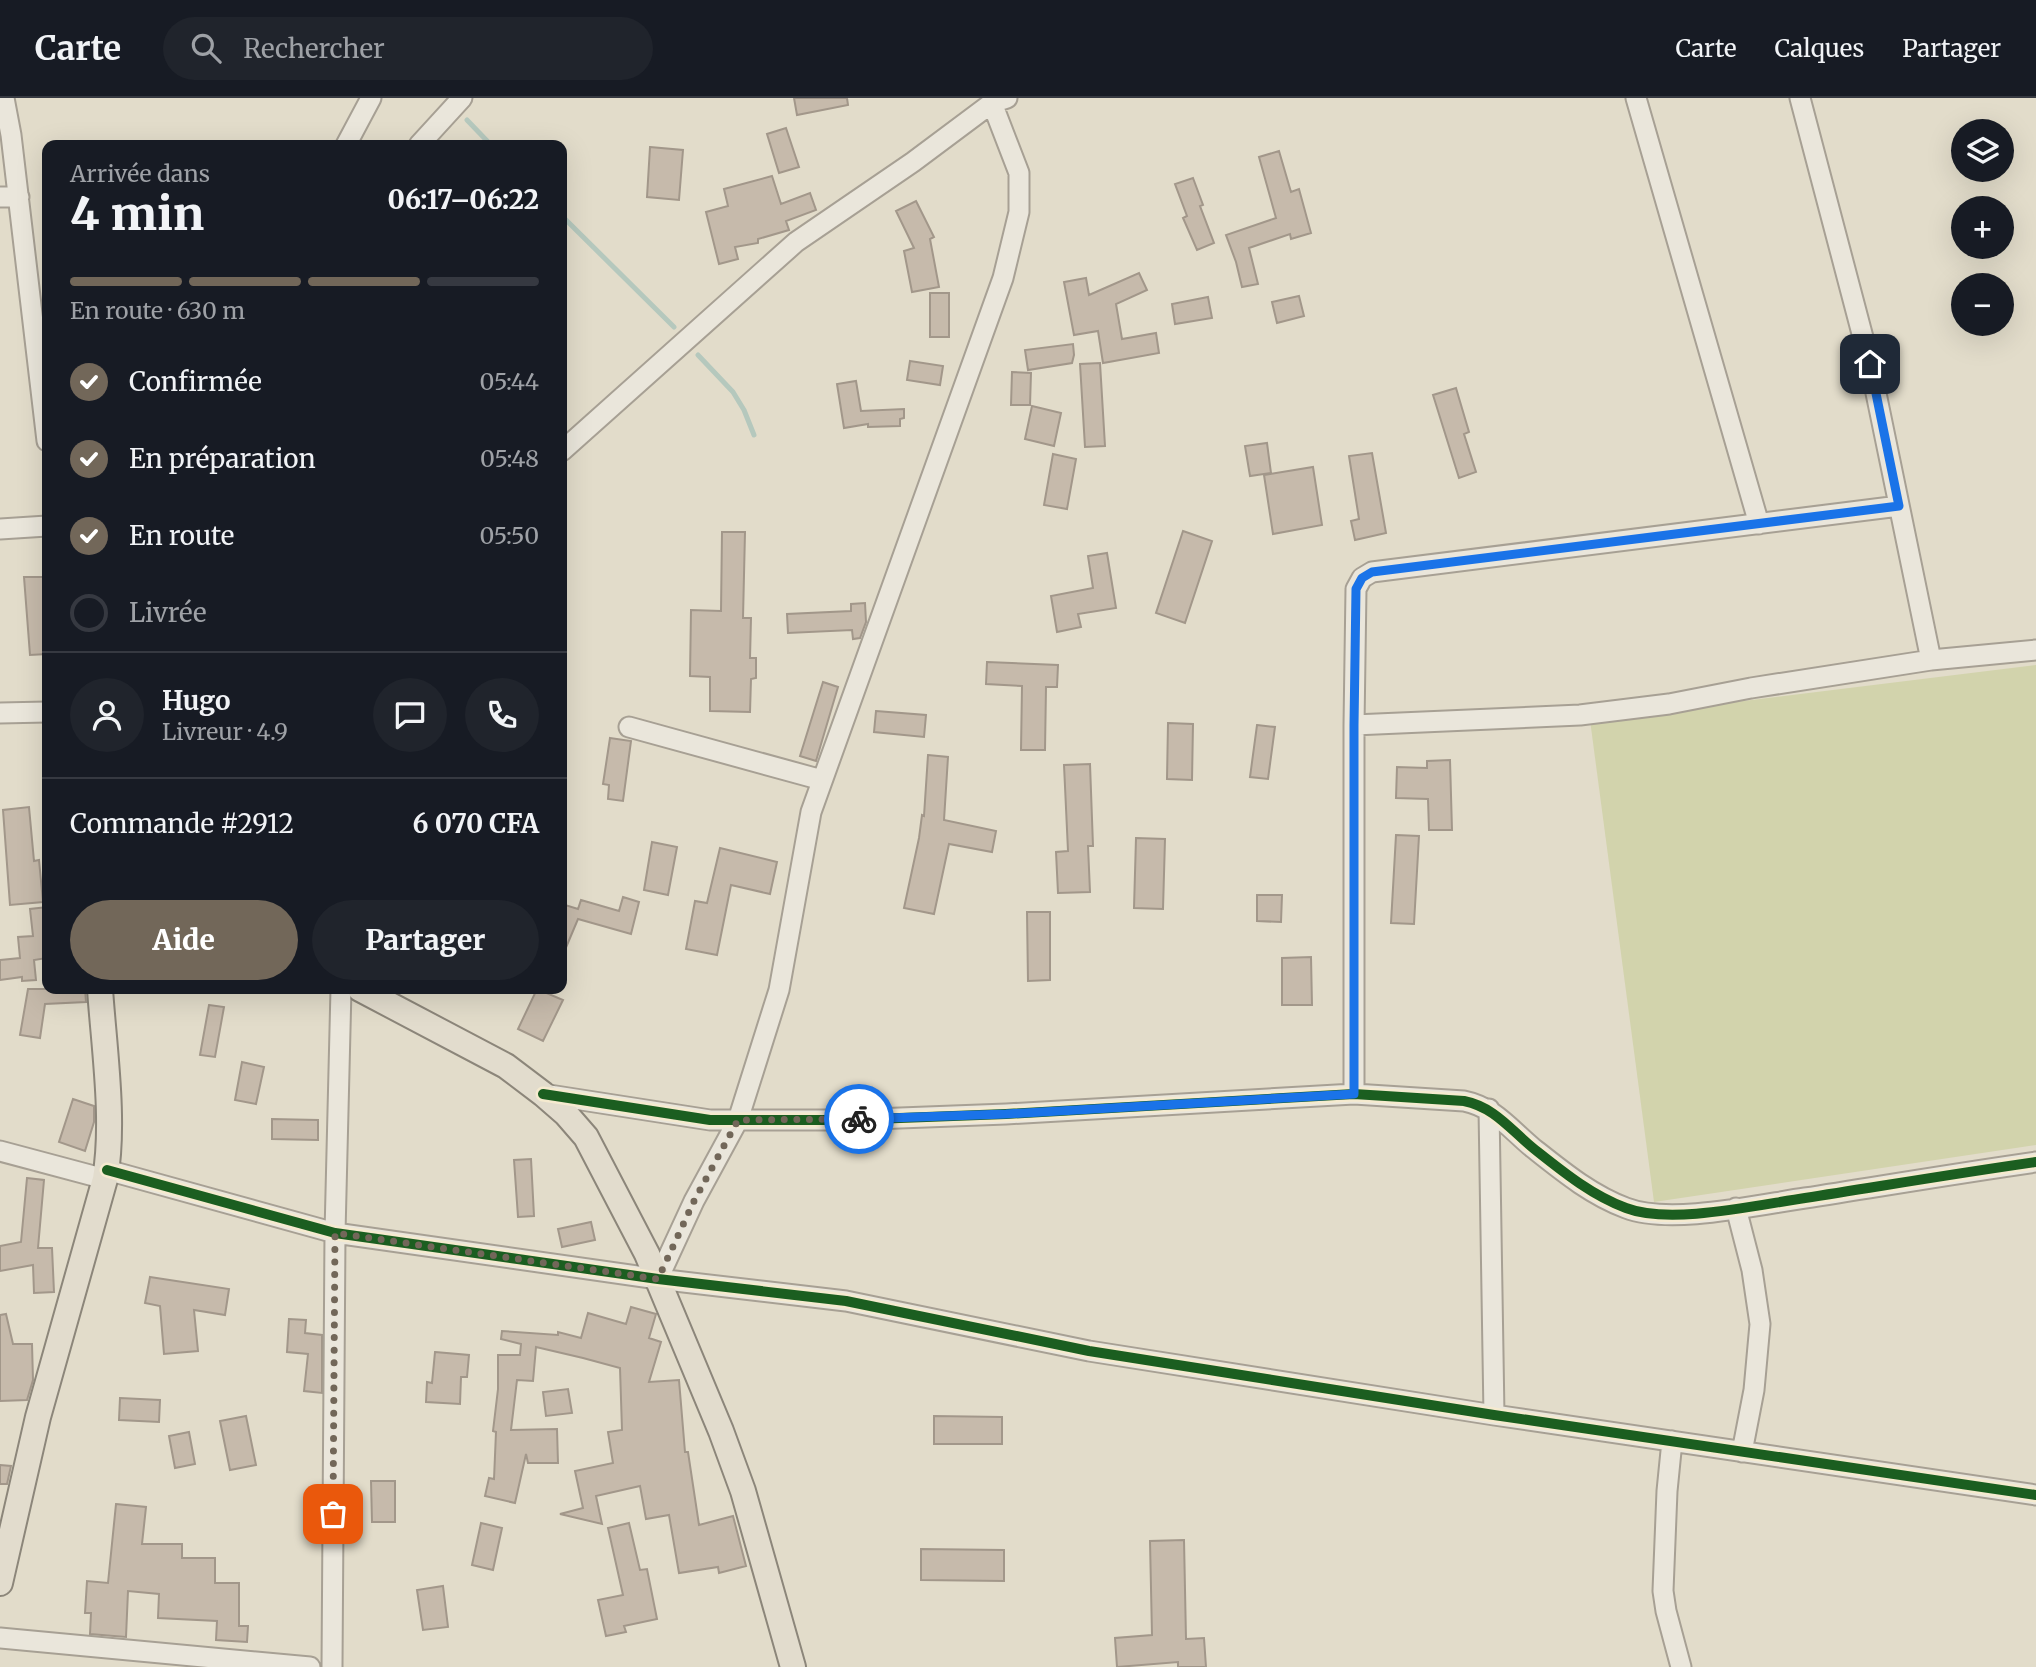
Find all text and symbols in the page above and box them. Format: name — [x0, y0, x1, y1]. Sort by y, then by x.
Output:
search box — [163, 17, 653, 80]
text: Carte — [35, 28, 121, 69]
icon: search — [187, 29, 225, 67]
text: Rechercher — [243, 32, 385, 65]
text: Carte — [1675, 33, 1736, 64]
text: Calques — [1774, 33, 1864, 64]
text: Partager — [1902, 33, 2001, 64]
map controls — [1951, 119, 2014, 336]
button: layers — [1951, 119, 2014, 182]
text: Arrivée dans — [70, 159, 210, 188]
text: 06:17–06:22 — [388, 183, 539, 216]
text: 4 min — [70, 185, 204, 243]
button: + — [1951, 196, 2014, 259]
button: − — [1951, 273, 2014, 336]
text: En route · 630 m — [70, 296, 245, 325]
pin — [1840, 334, 1900, 394]
icon: home — [1851, 345, 1889, 383]
icon: check — [70, 363, 108, 401]
text: Confirmée — [129, 365, 262, 398]
text: 05:44 — [480, 367, 539, 396]
icon: check — [70, 440, 108, 478]
text: En préparation — [129, 442, 316, 475]
text: 05:48 — [480, 444, 539, 473]
icon: check — [70, 517, 108, 555]
text: En route — [129, 519, 234, 552]
text: 05:50 — [479, 521, 539, 550]
text: Livrée — [129, 596, 207, 629]
button: person — [70, 678, 144, 752]
button: chat — [373, 678, 447, 752]
button: phone — [465, 678, 539, 752]
text: Hugo — [162, 684, 231, 717]
text: Livreur · 4.9 — [162, 717, 288, 746]
text: Commande #2912 — [70, 807, 294, 840]
text: 6 070 CFA — [413, 807, 539, 840]
button: Aide — [70, 900, 298, 980]
button: Partager — [312, 900, 539, 980]
courier — [824, 1084, 894, 1154]
icon: bike — [840, 1100, 878, 1138]
pin — [303, 1484, 363, 1544]
icon: bag — [314, 1495, 352, 1533]

